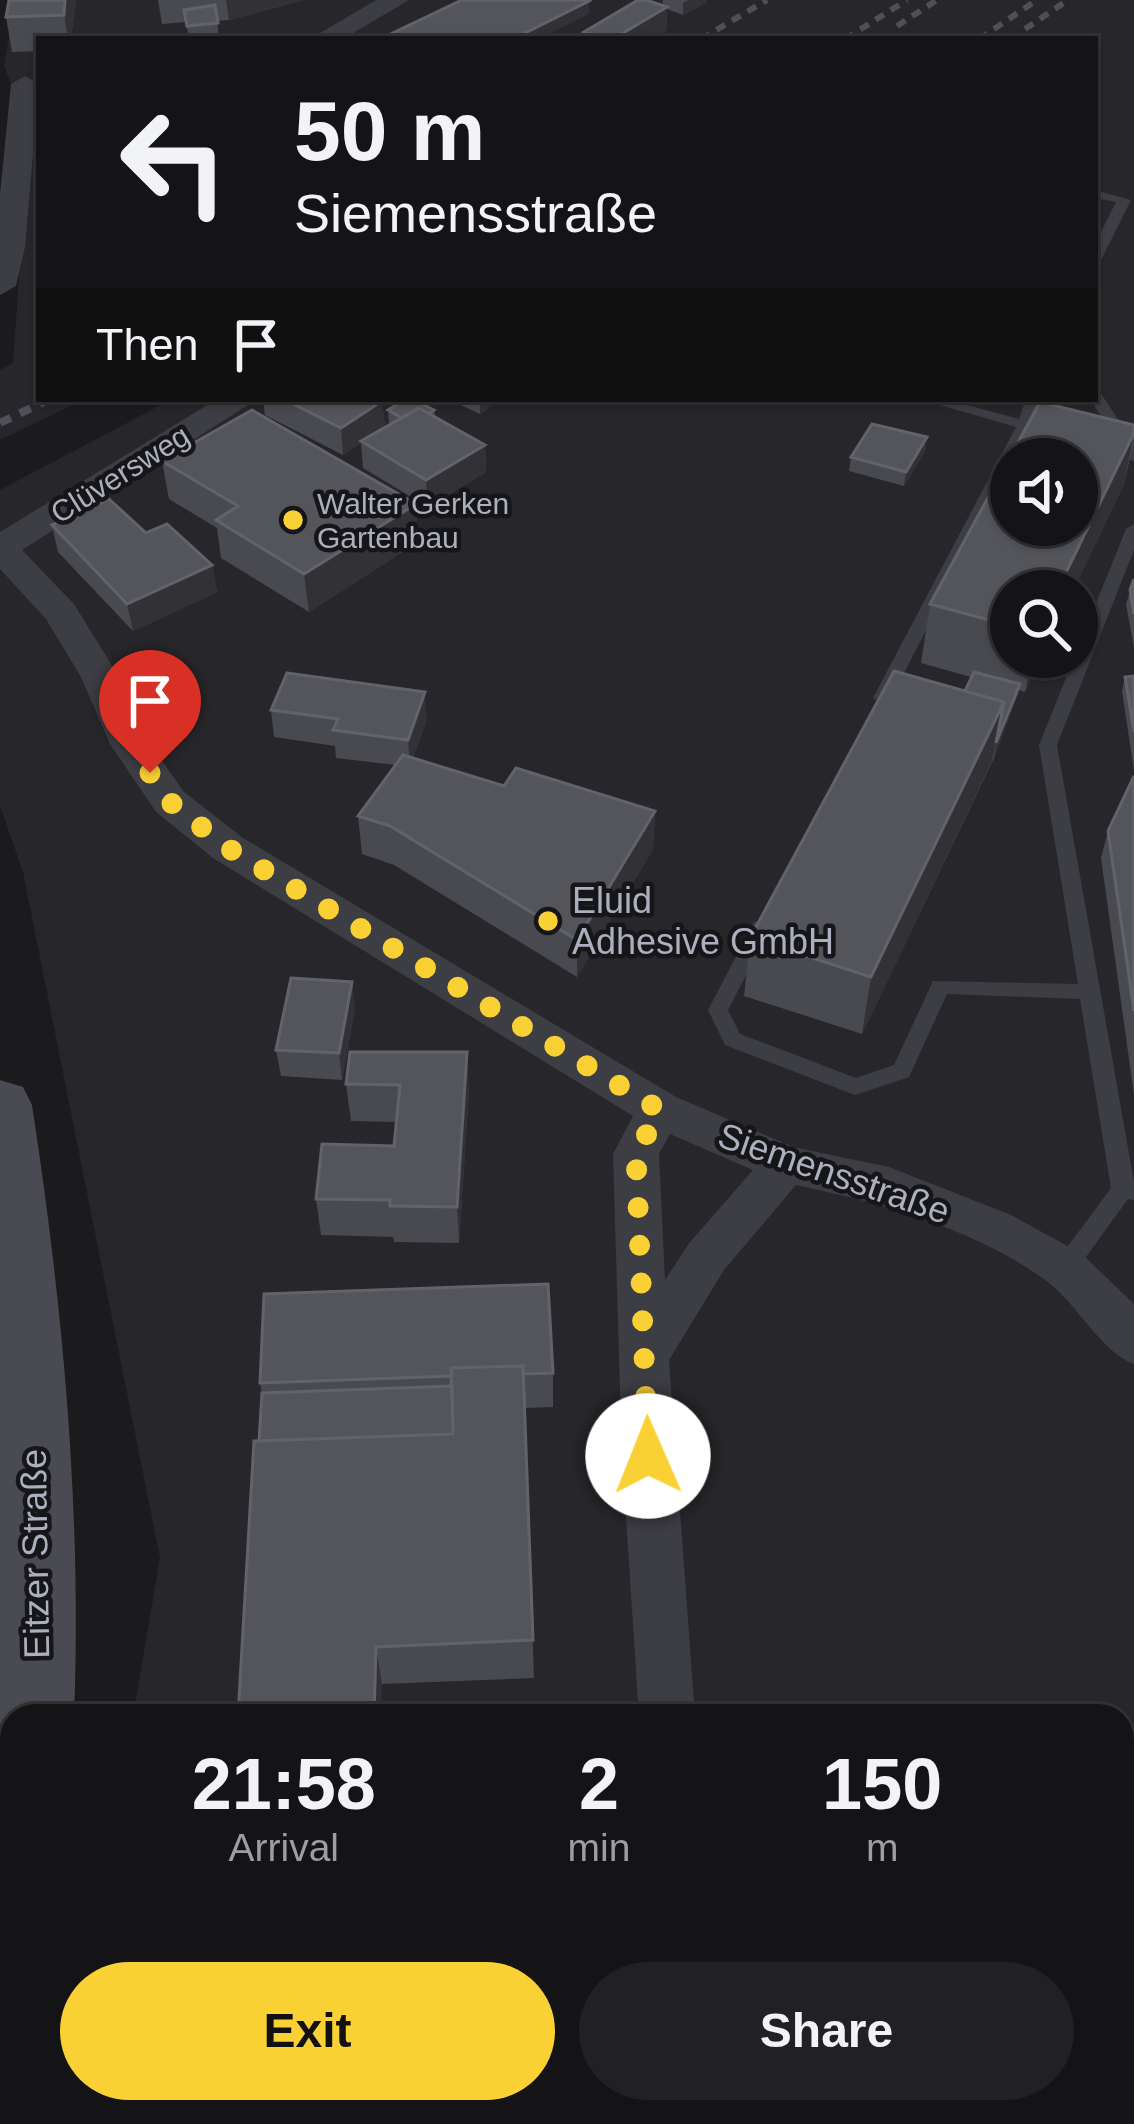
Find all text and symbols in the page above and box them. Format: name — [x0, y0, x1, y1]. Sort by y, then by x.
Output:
icon: left — [96, 84, 252, 240]
text: 50 m — [294, 84, 485, 178]
text: Siemensstraße — [294, 183, 657, 243]
icon: arrive — [223, 312, 289, 378]
text: Then — [96, 319, 199, 370]
street label: Clüversweg — [45, 418, 195, 530]
map controls — [990, 438, 1098, 678]
button: sound — [990, 438, 1098, 546]
place label: Walter Gerken Gartenbau — [317, 487, 509, 554]
marker: Walter Gerken Gartenbau — [280, 507, 306, 533]
button: search — [990, 570, 1098, 678]
pin — [99, 650, 201, 773]
icon: arrive — [117, 668, 183, 734]
place label: Eluid Adhesive GmbH — [572, 880, 834, 962]
marker: Eluid Adhesive GmbH — [535, 908, 561, 934]
street label: Siemensstraße — [713, 1114, 955, 1232]
position arrow — [585, 1393, 711, 1519]
street label: Eitzer Straße — [13, 1449, 57, 1659]
text: 21:58 — [192, 1744, 376, 1824]
text: 2 — [579, 1744, 619, 1824]
text: 150 — [822, 1744, 942, 1824]
text: Arrival — [229, 1826, 339, 1869]
text: min — [568, 1826, 630, 1869]
text: m — [866, 1826, 898, 1869]
button: Exit — [60, 1962, 555, 2100]
button: Share — [579, 1962, 1074, 2100]

